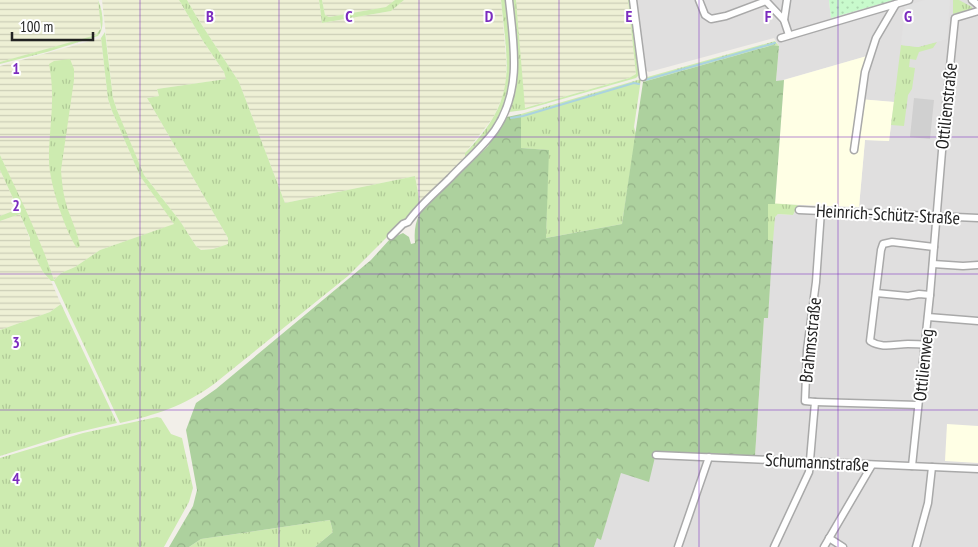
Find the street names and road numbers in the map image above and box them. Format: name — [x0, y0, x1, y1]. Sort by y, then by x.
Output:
street label: Ottilienstraße — [930, 62, 962, 150]
street label: Heinrich-Schütz-Straße — [815, 199, 961, 229]
street label: Brahmsstraße — [794, 296, 826, 384]
street label: Ottilienweg — [908, 328, 938, 402]
street label: Schumannstraße — [764, 448, 870, 476]

